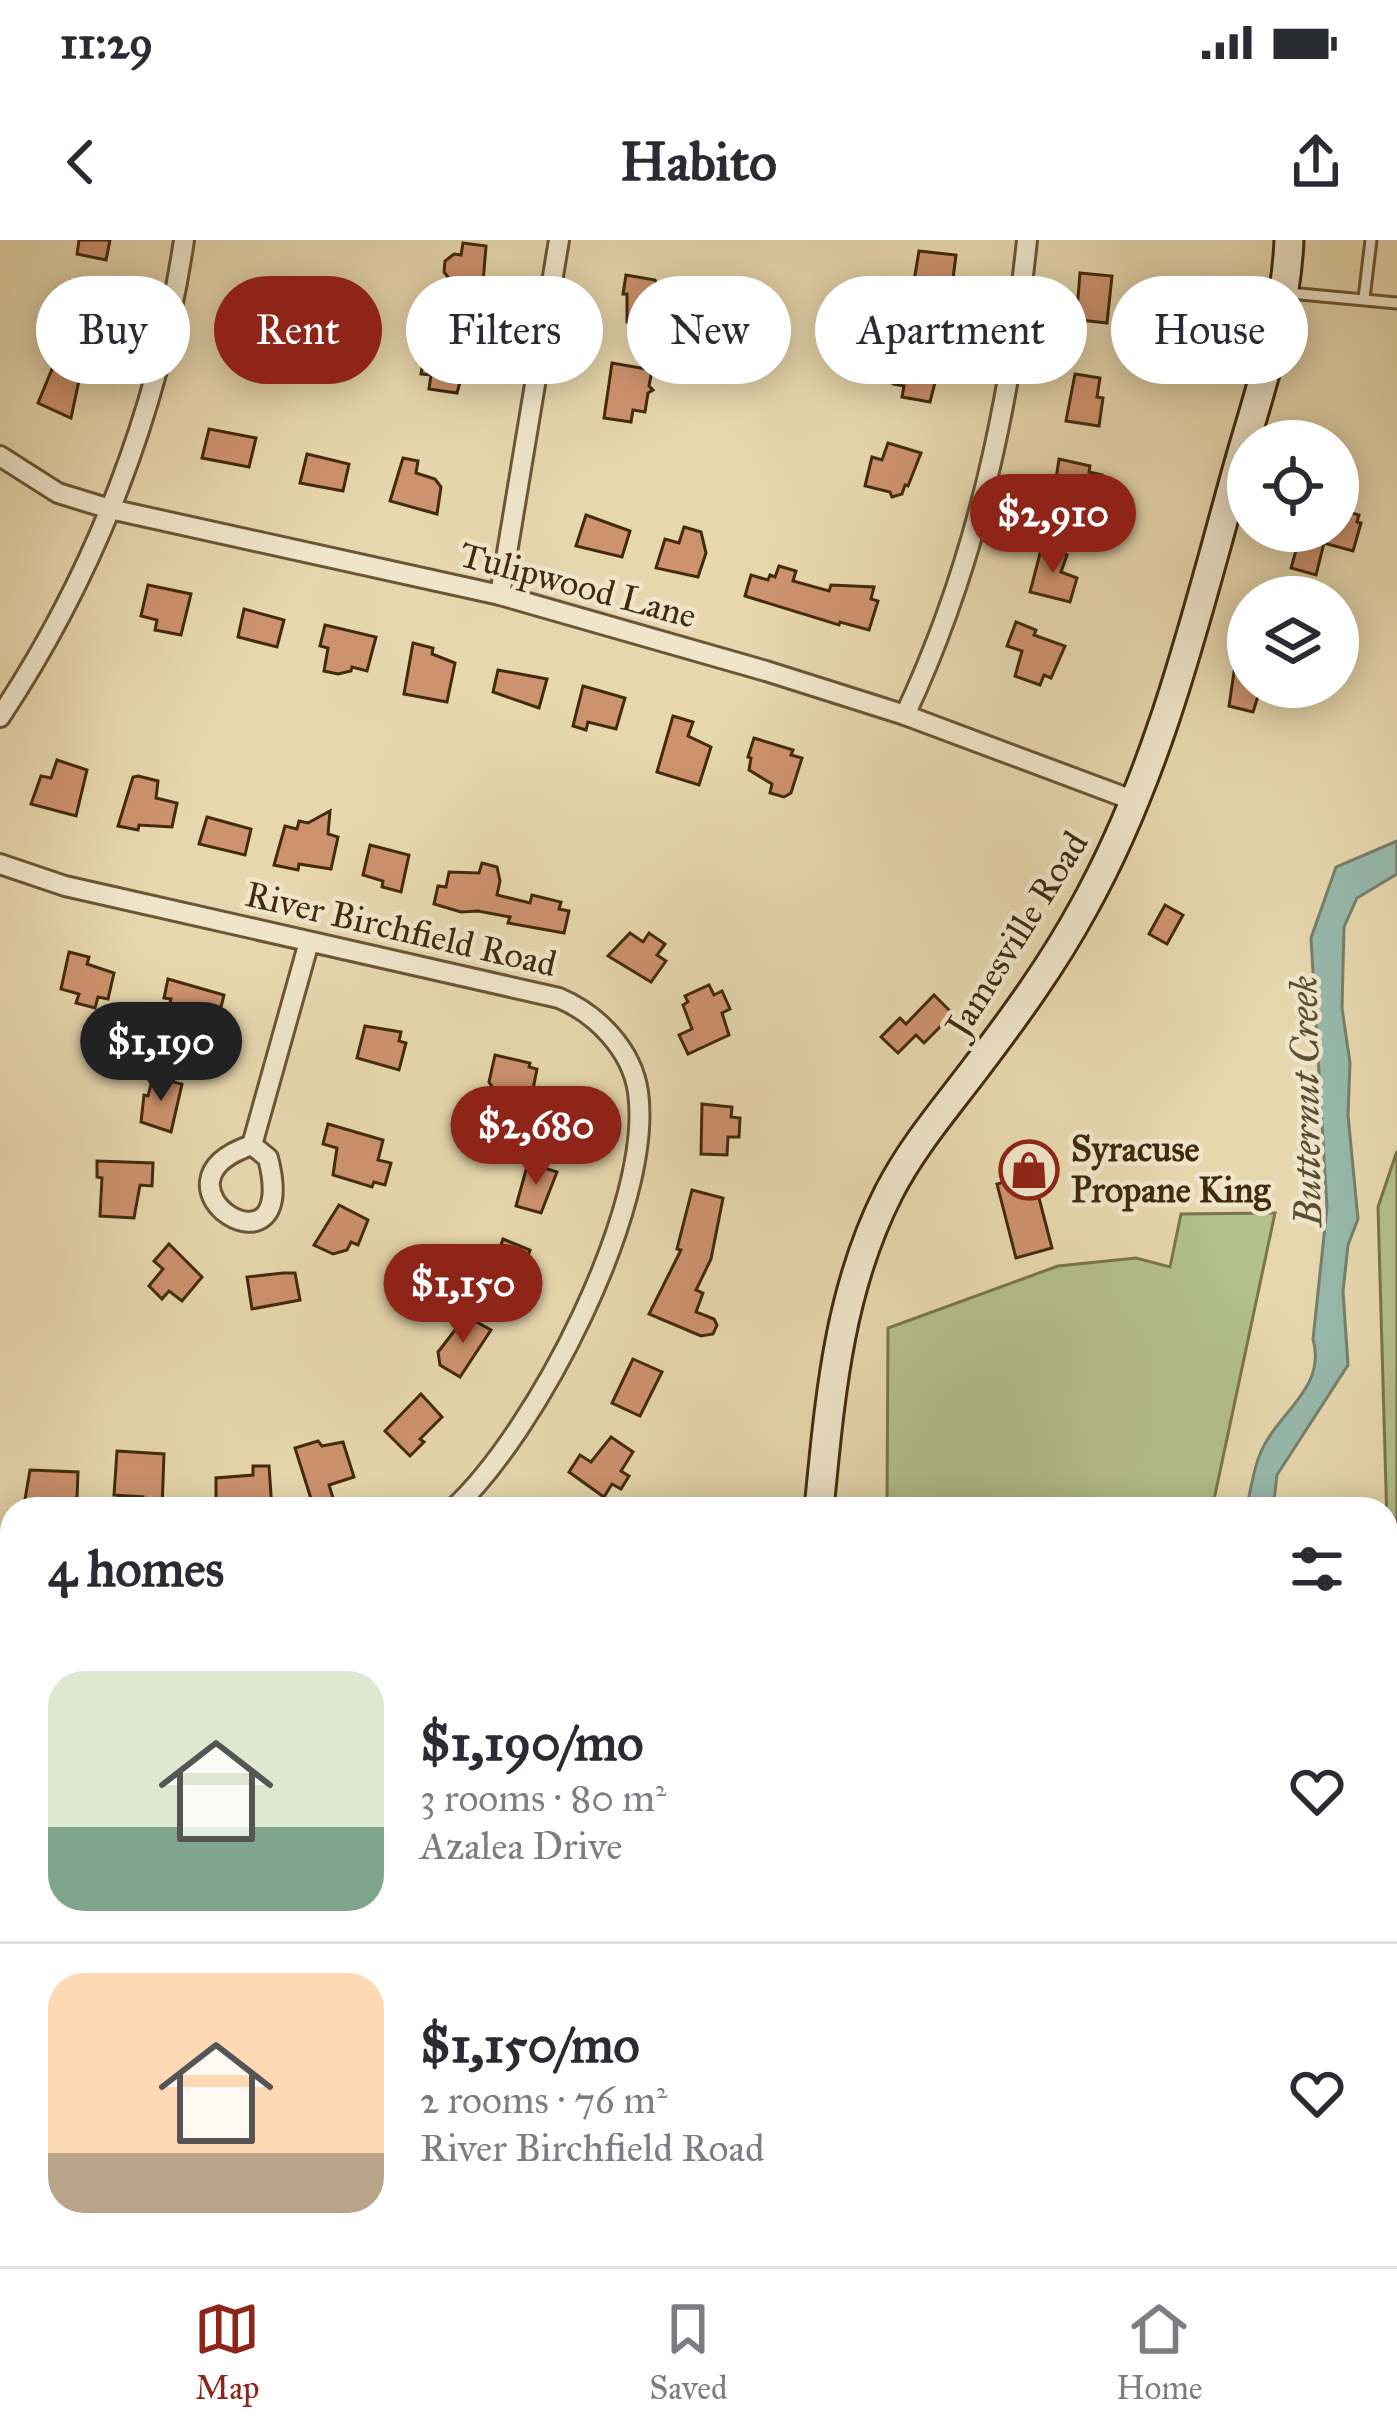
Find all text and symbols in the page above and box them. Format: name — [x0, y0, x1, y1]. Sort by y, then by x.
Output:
text: 11:29 — [60, 15, 153, 70]
icon: back — [48, 129, 114, 195]
text: Habito — [620, 129, 777, 195]
icon: share — [1283, 129, 1349, 195]
chip: Buy — [36, 276, 190, 384]
chip: Rent — [214, 276, 382, 384]
chip: Filters — [406, 276, 603, 384]
chip: New — [627, 276, 791, 384]
chip: Apartment — [815, 276, 1087, 384]
chip: House — [1111, 276, 1308, 384]
map controls — [1227, 420, 1359, 708]
button: locate — [1227, 420, 1359, 552]
pin: $2,910 — [955, 474, 1151, 576]
text: $2,910 — [997, 489, 1109, 537]
street label: Tulipwood Lane — [455, 532, 701, 638]
button: layers — [1227, 576, 1359, 708]
street label: Jamesville Road — [934, 823, 1097, 1048]
street label: River Birchfield Road — [241, 872, 561, 986]
water label: Butternut Creek — [1280, 975, 1332, 1229]
pin: $1,190 — [63, 1002, 259, 1104]
text: $1,190 — [107, 1017, 215, 1065]
pin: $2,680 — [438, 1086, 634, 1188]
text: $2,680 — [478, 1101, 594, 1149]
place label: Syracuse Propane King — [1071, 1127, 1271, 1212]
shop icon: Syracuse Propane King — [998, 1139, 1060, 1201]
pin: $1,150 — [365, 1244, 561, 1346]
text: $1,150 — [411, 1259, 515, 1307]
icon: filters — [1284, 1536, 1350, 1602]
text: 4 homes — [48, 1538, 224, 1600]
text: $1,190/mo — [420, 1712, 643, 1774]
icon: home — [144, 1719, 288, 1863]
icon: heart — [1284, 1758, 1350, 1824]
text: 3 rooms · 80 m² — [420, 1774, 666, 1822]
text: Azalea Drive — [420, 1822, 622, 1870]
text: $1,150/mo — [420, 2014, 640, 2076]
icon: home — [144, 2021, 288, 2165]
icon: heart — [1284, 2060, 1350, 2126]
text: 2 rooms · 76 m² — [420, 2076, 667, 2124]
text: River Birchfield Road — [420, 2124, 765, 2172]
tab: Map — [194, 2296, 260, 2408]
tab: Saved — [649, 2296, 728, 2408]
tab: Home — [1116, 2296, 1203, 2408]

